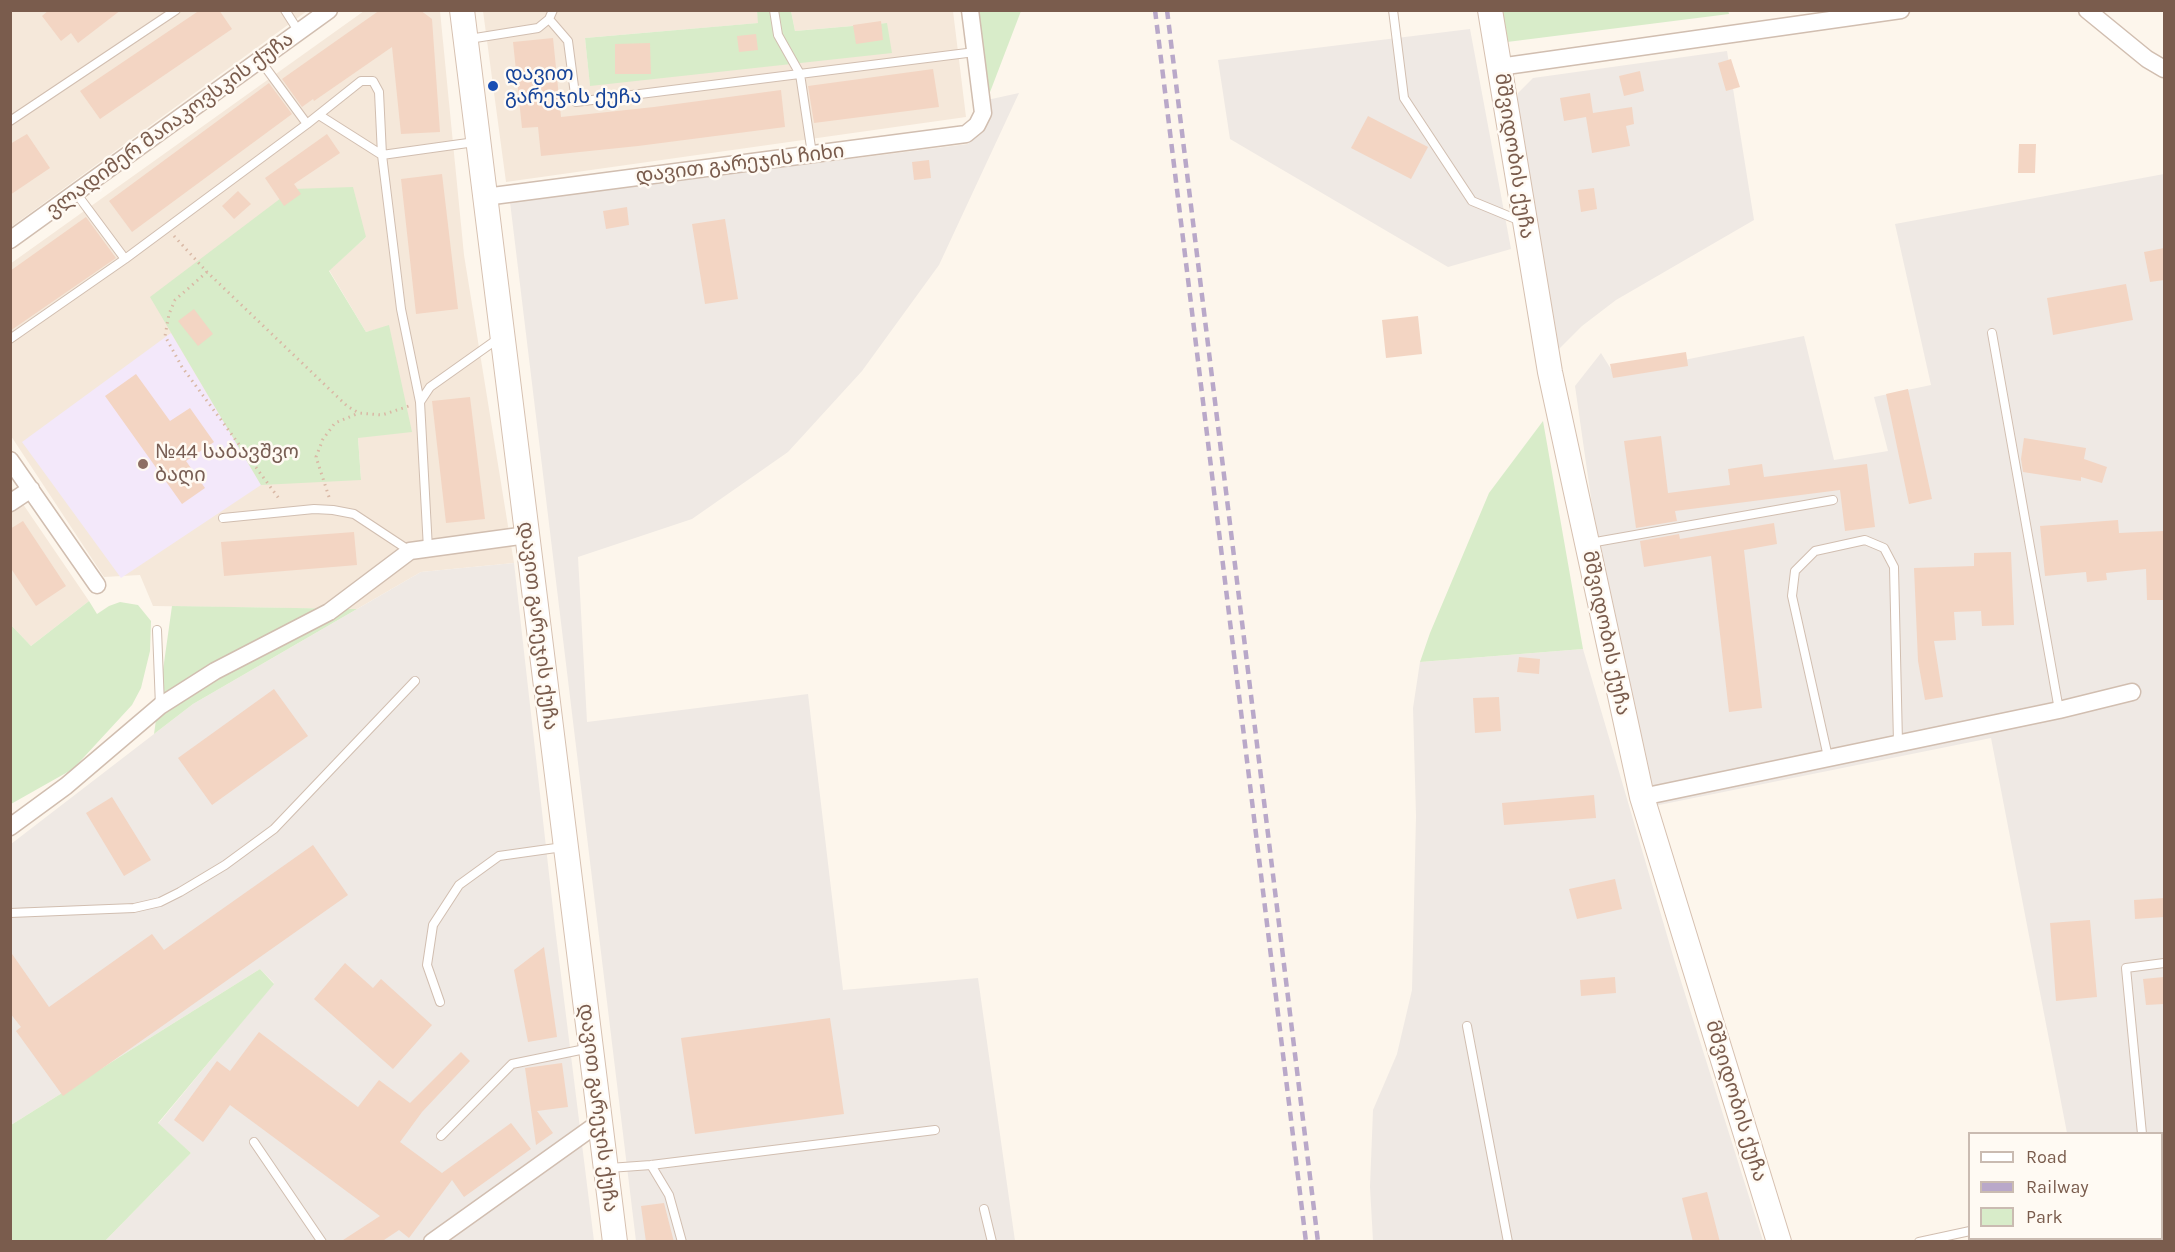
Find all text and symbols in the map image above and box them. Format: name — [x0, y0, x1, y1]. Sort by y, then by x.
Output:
street label: ვლადიმერ მაიაკოვსკის ქუჩა — [42, 27, 298, 223]
place label: დავით გარეჯის ქუჩა — [505, 62, 641, 109]
street label: მშვიდობის ქუჩა — [1489, 71, 1539, 241]
marker: დავით გარეჯის ქუჩა — [486, 79, 500, 93]
street label: დავით გარეჯის ჩიხი — [634, 139, 846, 189]
place label: №44 საბავშვო ბაღი — [155, 440, 299, 487]
marker: №44 საბავშვო ბაღი — [136, 457, 150, 471]
street label: დავით გარეჯის ქუჩა — [513, 520, 563, 732]
street label: მშვიდობის ქუჩა — [1577, 549, 1635, 717]
street label: დავით გარეჯის ქუჩა — [573, 1002, 623, 1214]
street label: მშვიდობის ქუჩა — [1700, 1017, 1772, 1185]
legend — [1968, 1132, 2163, 1240]
text: Road — [2026, 1146, 2067, 1168]
text: Railway — [2026, 1176, 2089, 1198]
text: Park — [2026, 1206, 2063, 1228]

